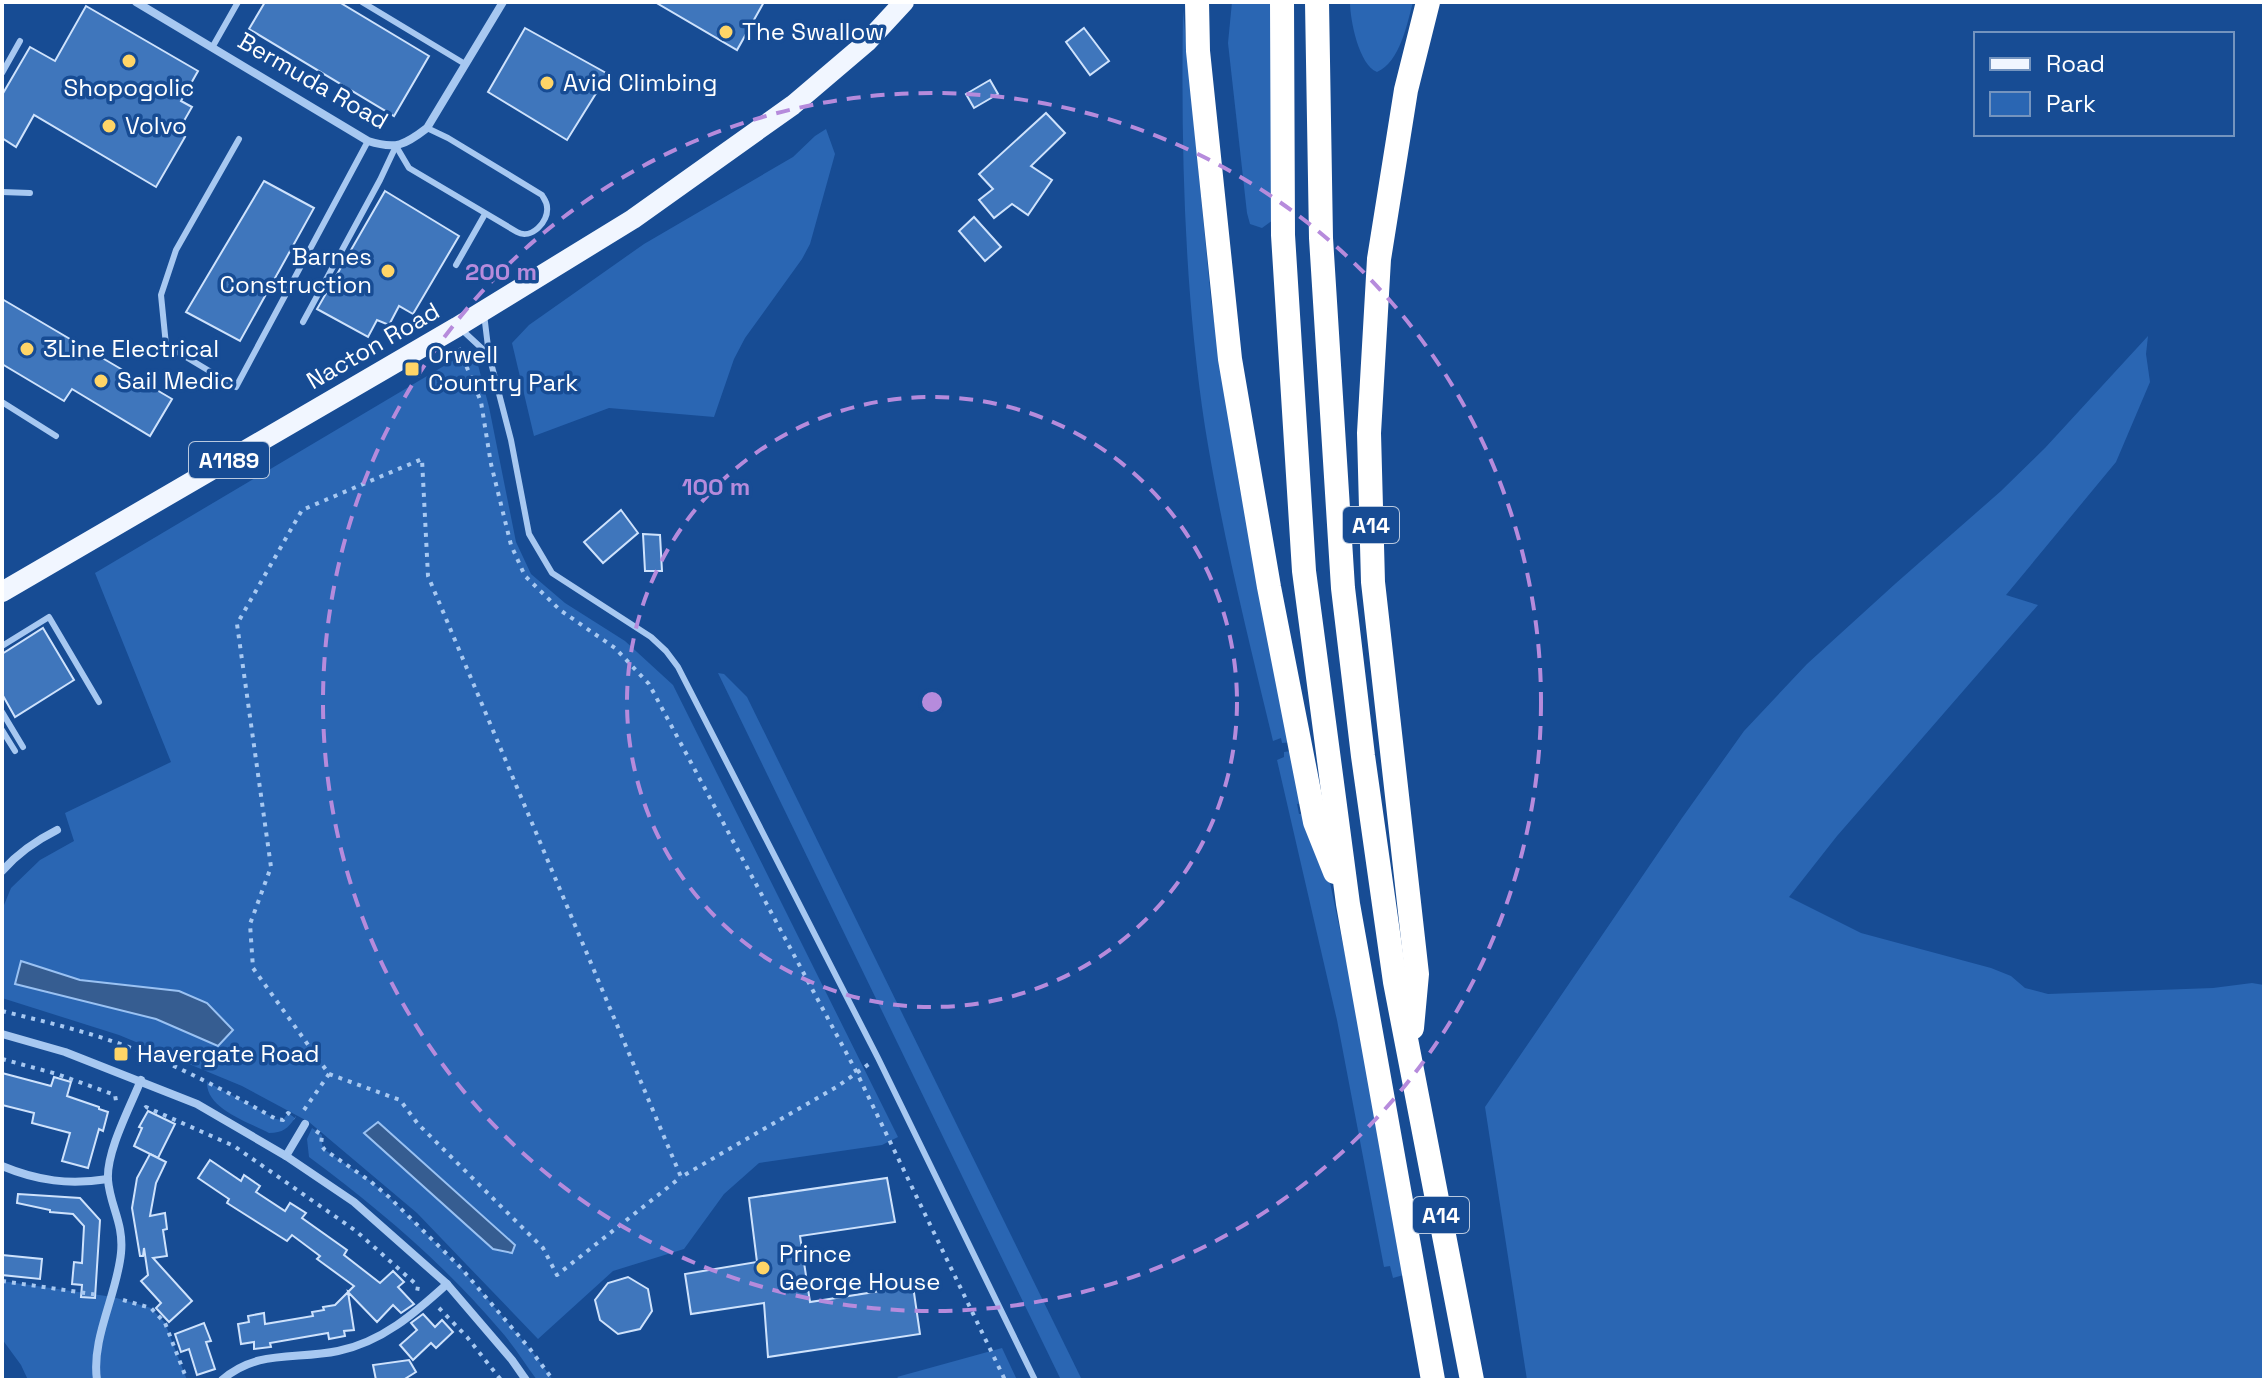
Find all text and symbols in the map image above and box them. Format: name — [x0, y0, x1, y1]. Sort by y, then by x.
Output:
place label: The Swallow — [742, 16, 884, 47]
marker: The Swallow — [717, 23, 735, 41]
street label: Bermuda Road — [232, 25, 394, 136]
legend — [1974, 32, 2234, 136]
text: Road — [2046, 48, 2105, 79]
marker: Shopogolic — [120, 52, 138, 70]
place label: Avid Climbing — [563, 67, 717, 98]
place label: Shopogolic — [64, 72, 194, 103]
marker: Avid Climbing — [538, 74, 556, 92]
text: Park — [2046, 88, 2096, 119]
place label: Volvo — [125, 110, 187, 141]
marker: Volvo — [100, 117, 118, 135]
place label: Barnes Construction — [220, 241, 372, 300]
text: 200 m — [465, 256, 537, 287]
marker: Barnes Construction — [379, 262, 397, 280]
street label: Nacton Road — [301, 295, 445, 396]
place label: 3Line Electrical — [43, 333, 219, 364]
place label: Orwell Country Park — [428, 339, 578, 398]
marker: 3Line Electrical — [18, 340, 36, 358]
marker: Orwell Country Park — [403, 360, 421, 378]
place label: Sail Medic — [117, 365, 234, 396]
marker: Sail Medic — [92, 372, 110, 390]
road number: A1189 — [189, 442, 269, 478]
text: 100 m — [682, 471, 750, 502]
road number: A14 — [1343, 507, 1399, 543]
centre of rings — [918, 688, 946, 716]
place label: Havergate Road — [137, 1038, 320, 1069]
marker: Havergate Road — [112, 1045, 130, 1063]
road number: A14 — [1413, 1197, 1469, 1233]
place label: Prince George House — [779, 1238, 940, 1297]
marker: Prince George House — [754, 1259, 772, 1277]

